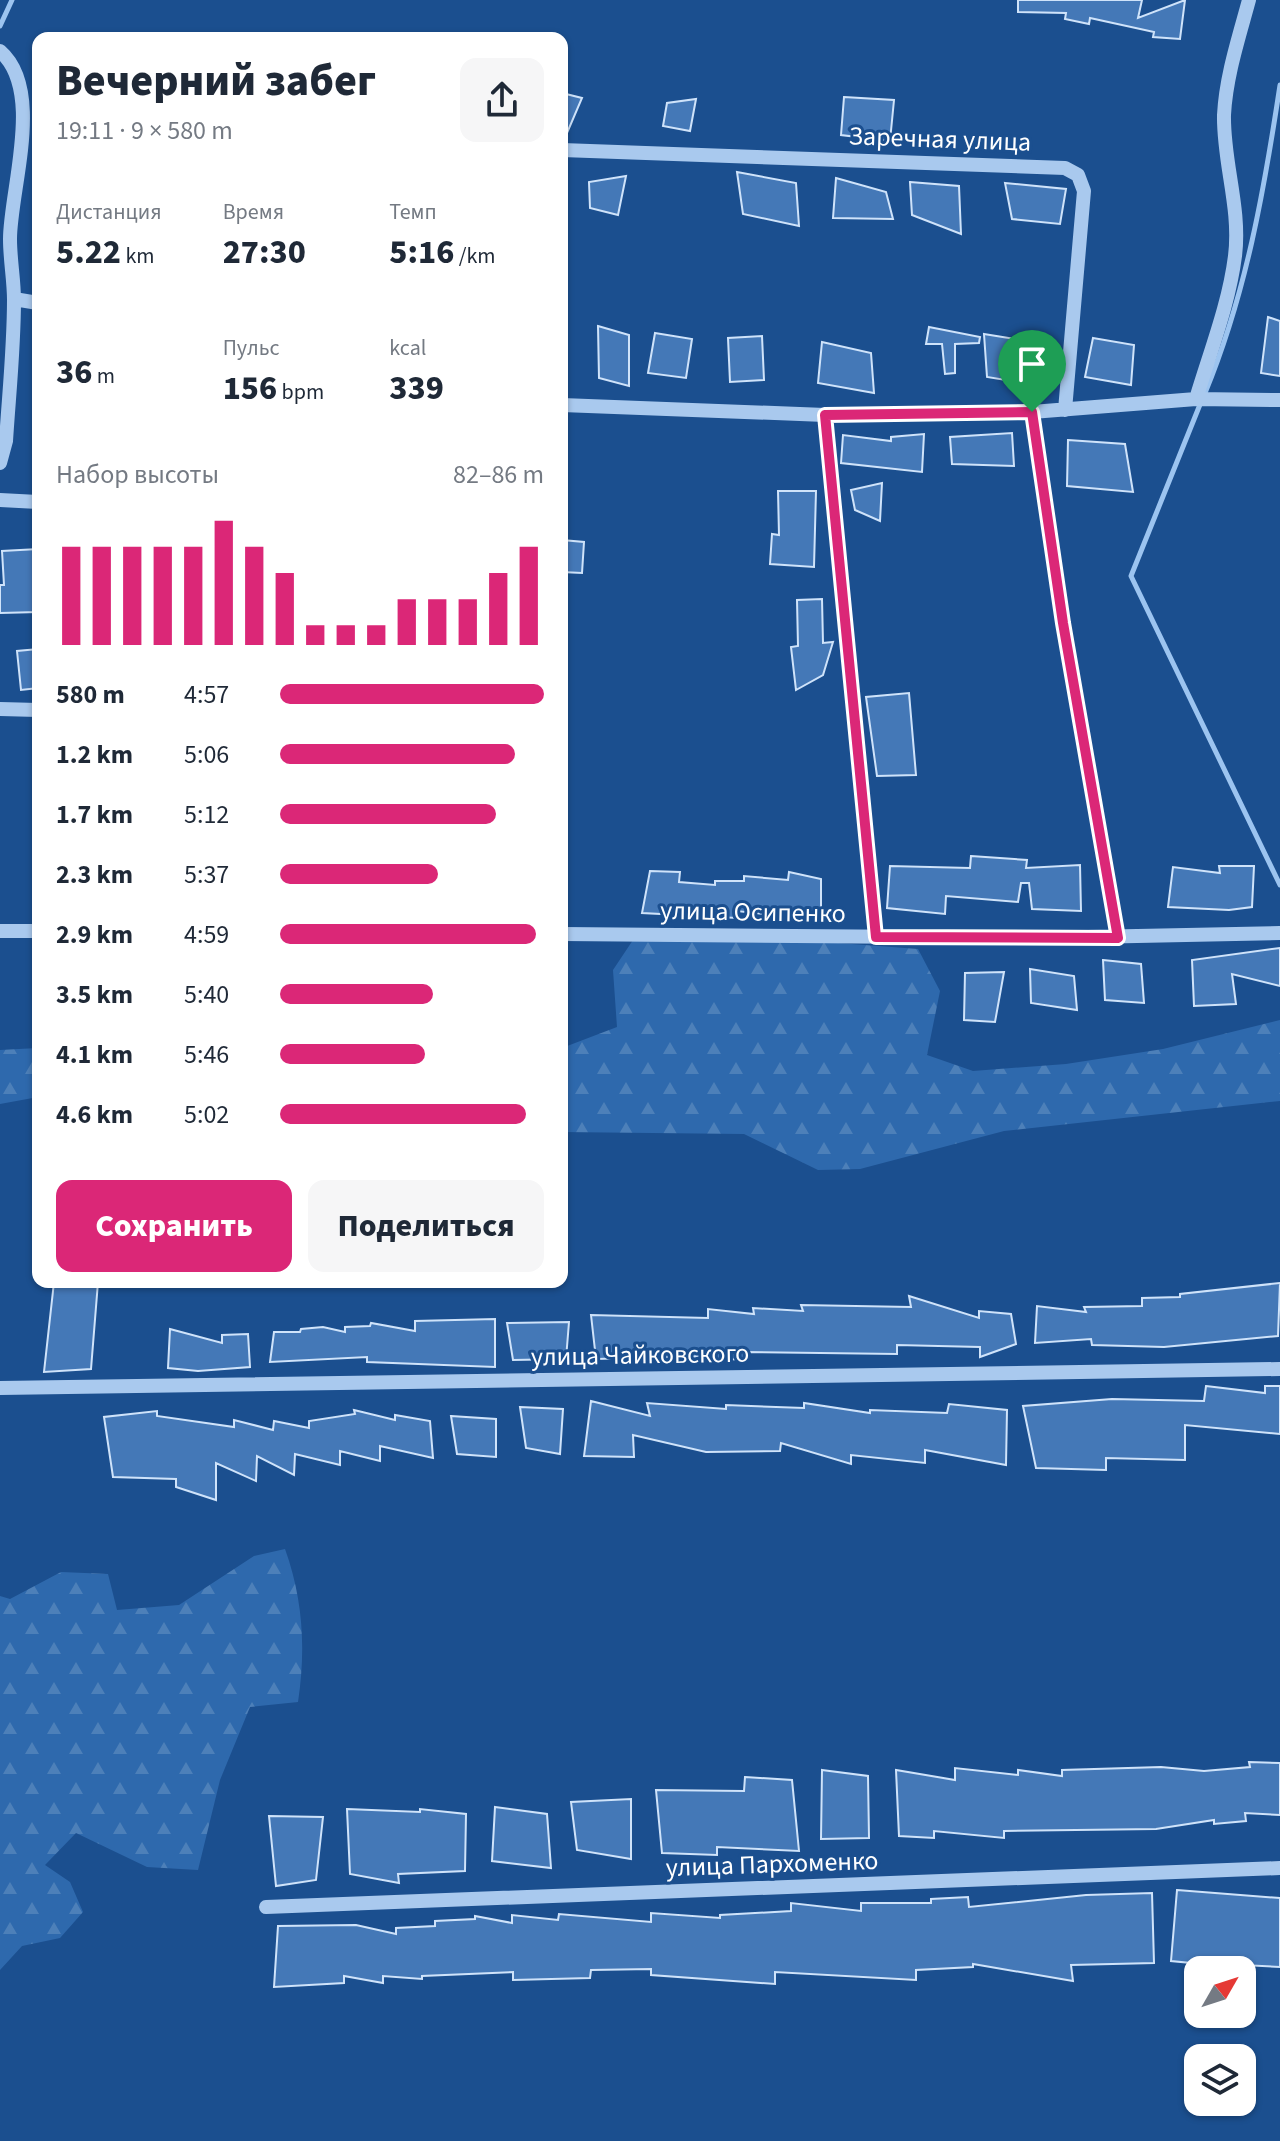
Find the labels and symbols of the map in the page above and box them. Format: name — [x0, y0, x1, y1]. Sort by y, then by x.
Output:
street label: Заречная улица — [848, 117, 1032, 161]
pin — [998, 330, 1066, 412]
street label: улица Осипенко — [660, 892, 846, 932]
street label: улица Чайковского — [530, 1335, 750, 1375]
street label: улица Пархоменко — [665, 1842, 879, 1886]
north arrow — [1184, 1956, 1256, 2028]

